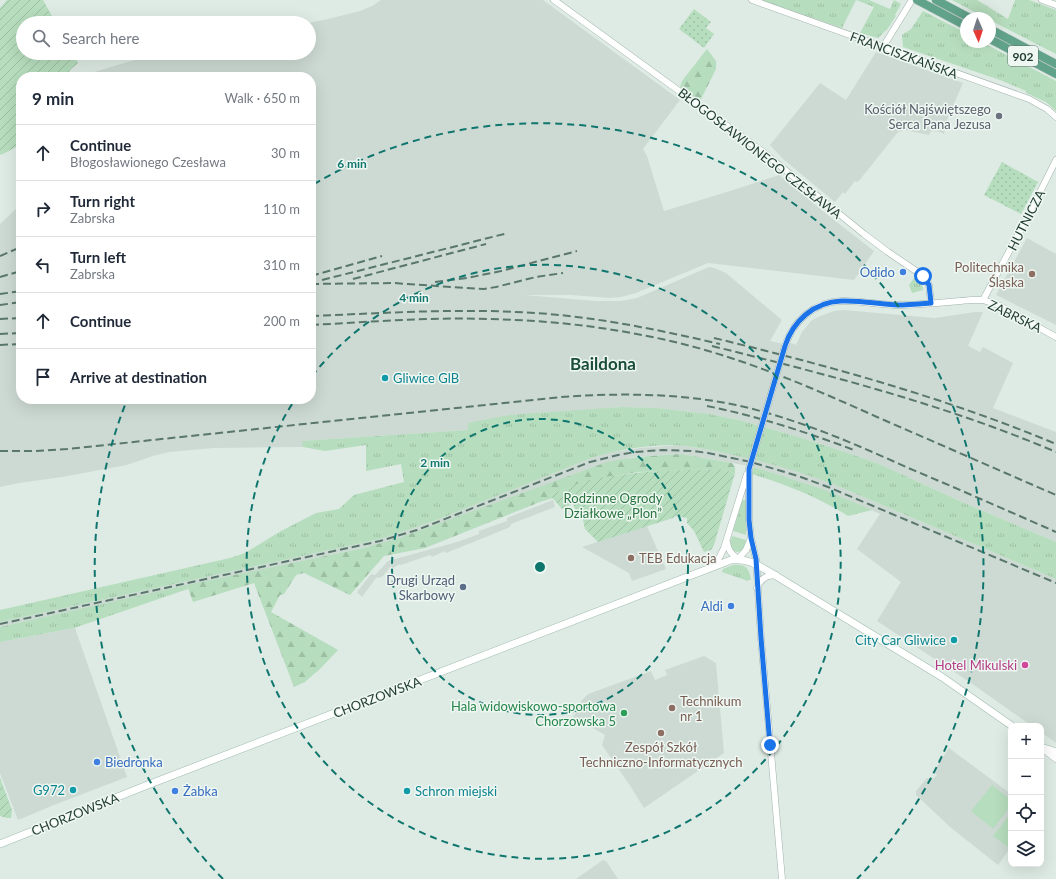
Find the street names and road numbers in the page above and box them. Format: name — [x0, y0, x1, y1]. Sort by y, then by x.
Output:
street label: FRANCISZKAŃSKA — [848, 28, 960, 82]
road number: 902 — [1008, 46, 1038, 66]
street label: BŁOGOSŁAWIONEGO CZESŁAWA — [675, 84, 845, 222]
street label: HUTNICZA — [1004, 187, 1048, 253]
street label: ZABRSKA — [986, 296, 1045, 336]
street label: CHORZOWSKA — [331, 673, 423, 721]
street label: CHORZOWSKA — [29, 789, 121, 839]

